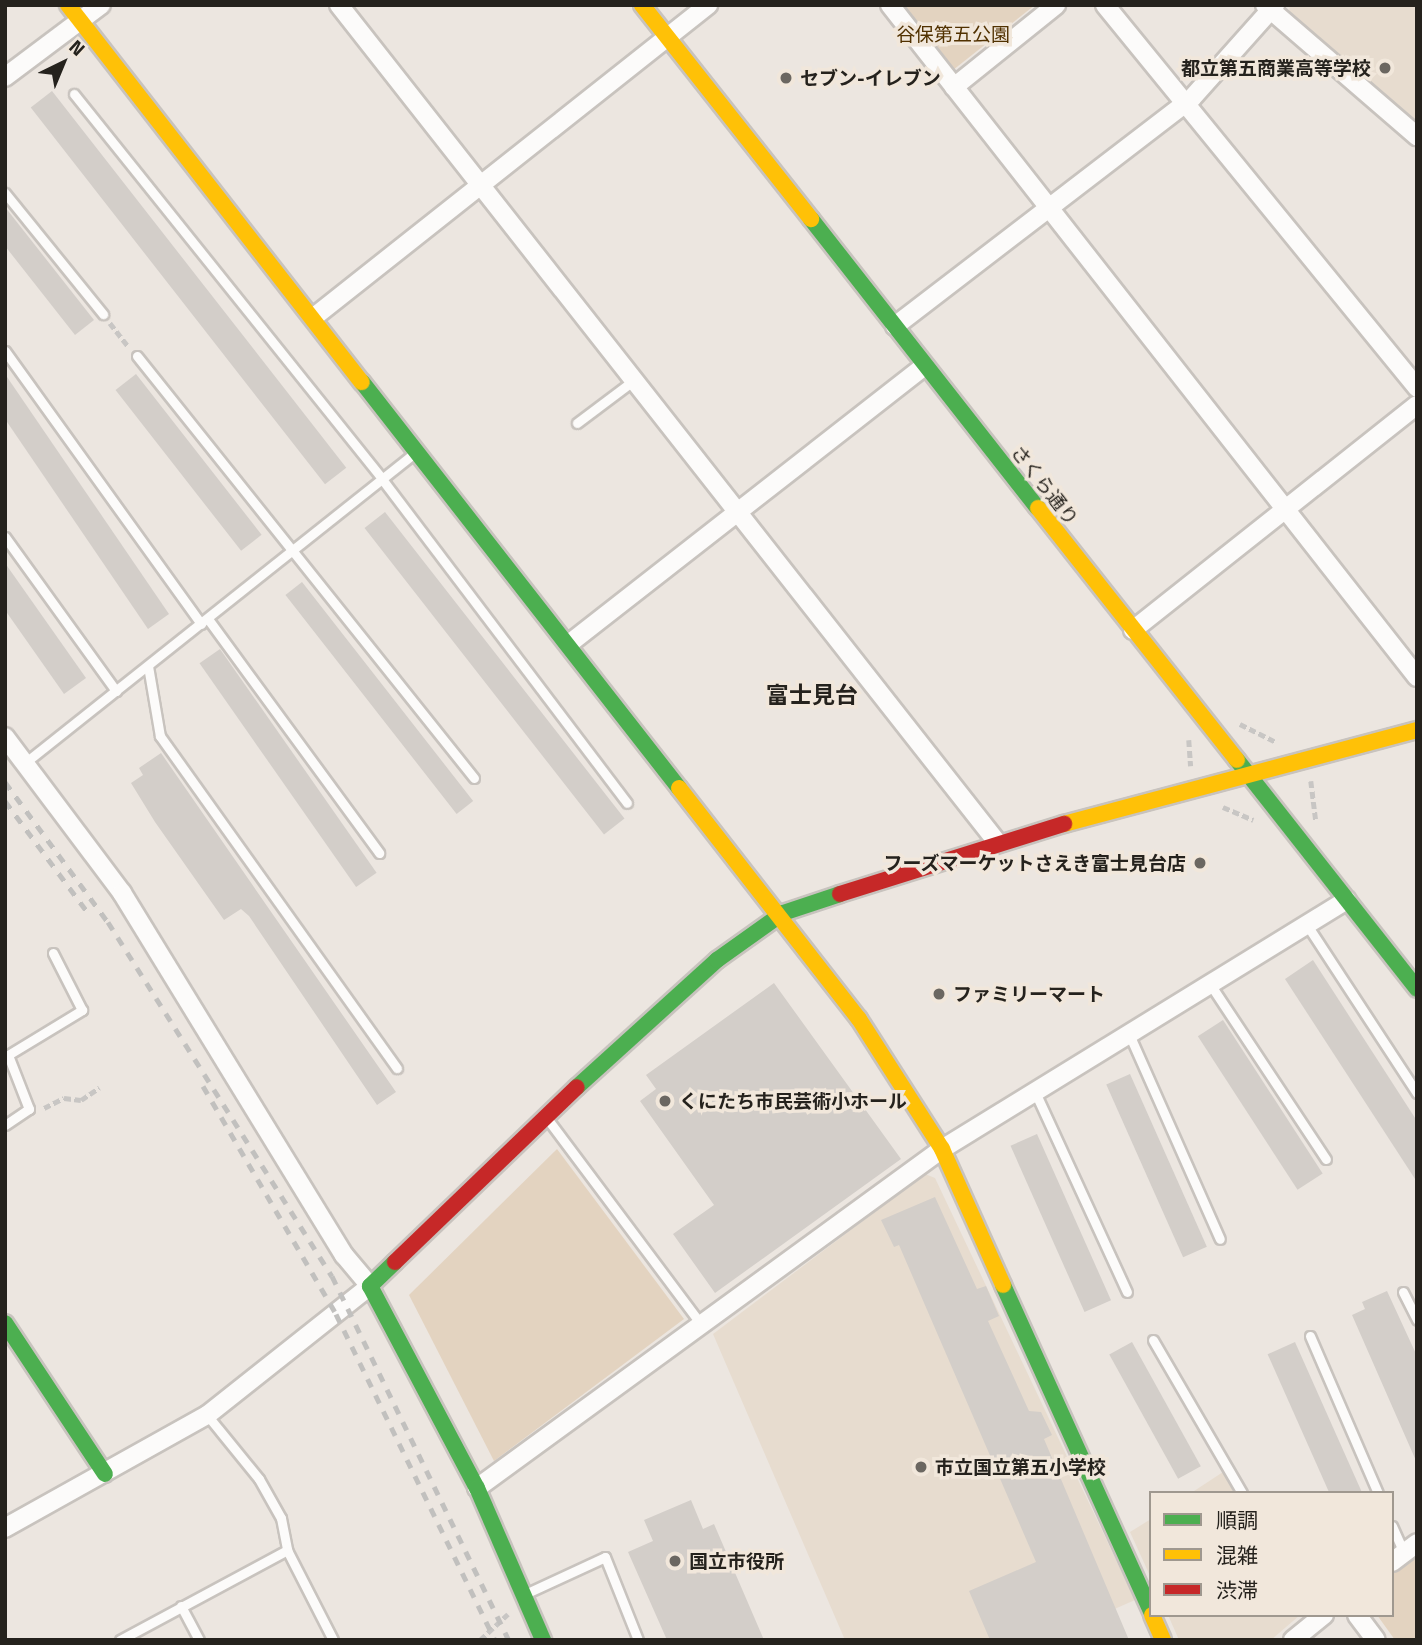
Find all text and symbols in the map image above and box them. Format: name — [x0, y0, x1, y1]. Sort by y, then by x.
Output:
park label: 谷保第五公園 — [896, 23, 1010, 45]
north arrow — [28, 28, 98, 98]
text: N — [63, 32, 92, 62]
place label: 都立第五商業高等学校 — [1181, 57, 1371, 79]
marker: 都立第五商業高等学校 — [1377, 60, 1393, 76]
place label: セブン-イレブン — [800, 67, 941, 89]
marker: セブン-イレブン — [778, 70, 794, 86]
street label: さくら通り — [1007, 441, 1083, 529]
district label: 富士見台 — [766, 681, 858, 709]
place label: フーズマーケットさえき富士見台店 — [882, 852, 1186, 874]
marker: フーズマーケットさえき富士見台店 — [1192, 855, 1208, 871]
place label: ファミリーマート — [953, 983, 1105, 1005]
marker: ファミリーマート — [931, 986, 947, 1002]
place label: くにたち市民芸術小ホール — [679, 1090, 907, 1112]
marker: くにたち市民芸術小ホール — [657, 1093, 673, 1109]
place label: 市立国立第五小学校 — [935, 1456, 1106, 1478]
marker: 市立国立第五小学校 — [913, 1459, 929, 1475]
legend — [1149, 1491, 1394, 1617]
text: 順調 — [1216, 1504, 1258, 1536]
text: 混雑 — [1216, 1539, 1258, 1571]
place label: 国立市役所 — [689, 1550, 784, 1572]
marker: 国立市役所 — [667, 1553, 683, 1569]
text: 渋滞 — [1216, 1574, 1258, 1606]

